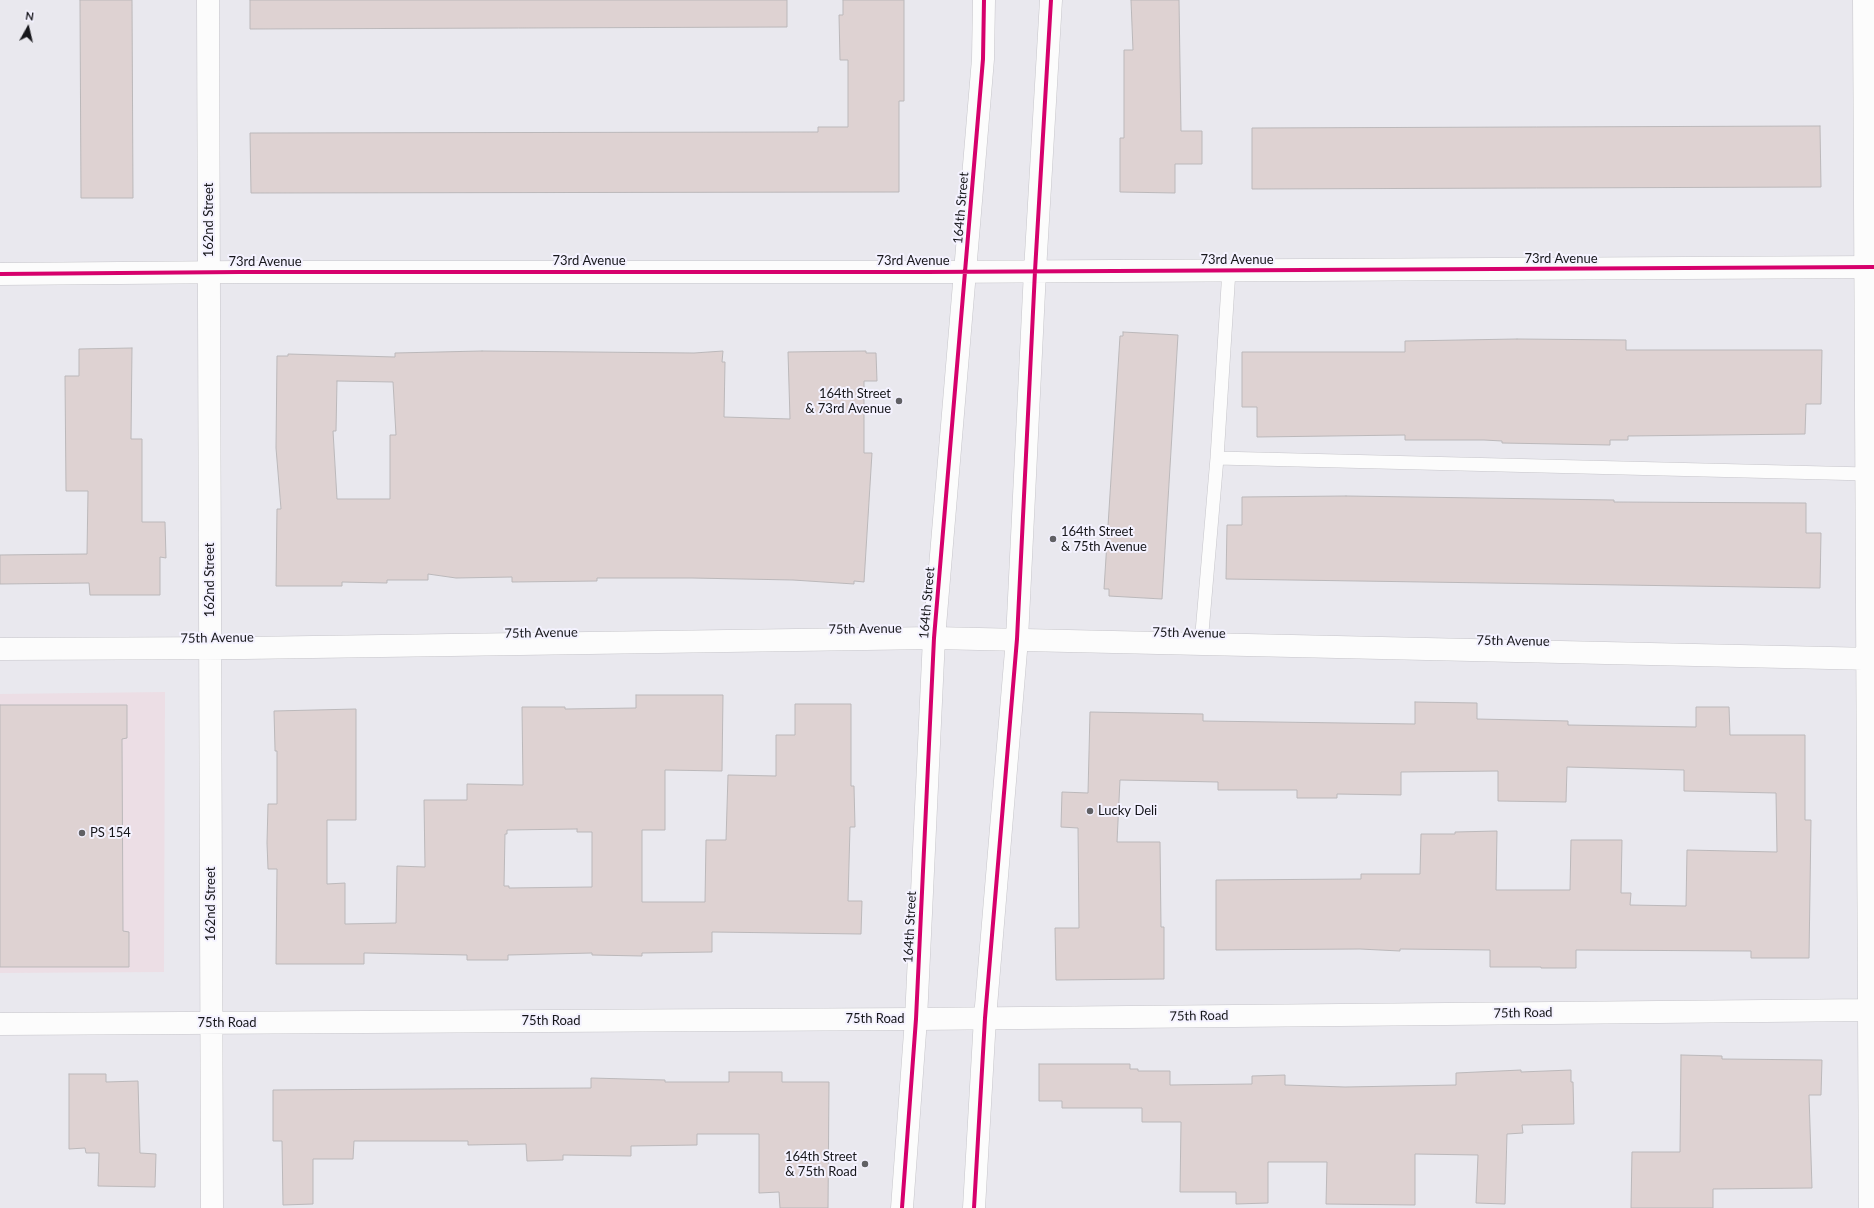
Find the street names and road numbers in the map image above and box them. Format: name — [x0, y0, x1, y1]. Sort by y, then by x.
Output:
street label: 164th Street — [950, 171, 972, 245]
street label: 162nd Street — [201, 183, 217, 257]
street label: 73rd Avenue — [1524, 251, 1598, 267]
street label: 73rd Avenue — [1200, 252, 1274, 268]
street label: 73rd Avenue — [552, 253, 626, 269]
street label: 73rd Avenue — [876, 253, 950, 269]
street label: 73rd Avenue — [228, 254, 302, 270]
street label: 162nd Street — [202, 543, 218, 617]
street label: 164th Street — [916, 566, 938, 640]
street label: 75th Avenue — [828, 621, 902, 637]
street label: 75th Avenue — [504, 625, 578, 641]
street label: 75th Avenue — [1152, 625, 1226, 641]
street label: 75th Avenue — [180, 630, 254, 646]
street label: 75th Avenue — [1476, 633, 1550, 649]
street label: 162nd Street — [203, 867, 219, 941]
street label: 164th Street — [900, 891, 920, 963]
street label: 75th Road — [1493, 1005, 1553, 1021]
street label: 75th Road — [1169, 1008, 1229, 1024]
street label: 75th Road — [845, 1011, 905, 1027]
street label: 75th Road — [521, 1013, 581, 1029]
street label: 75th Road — [197, 1015, 257, 1031]

